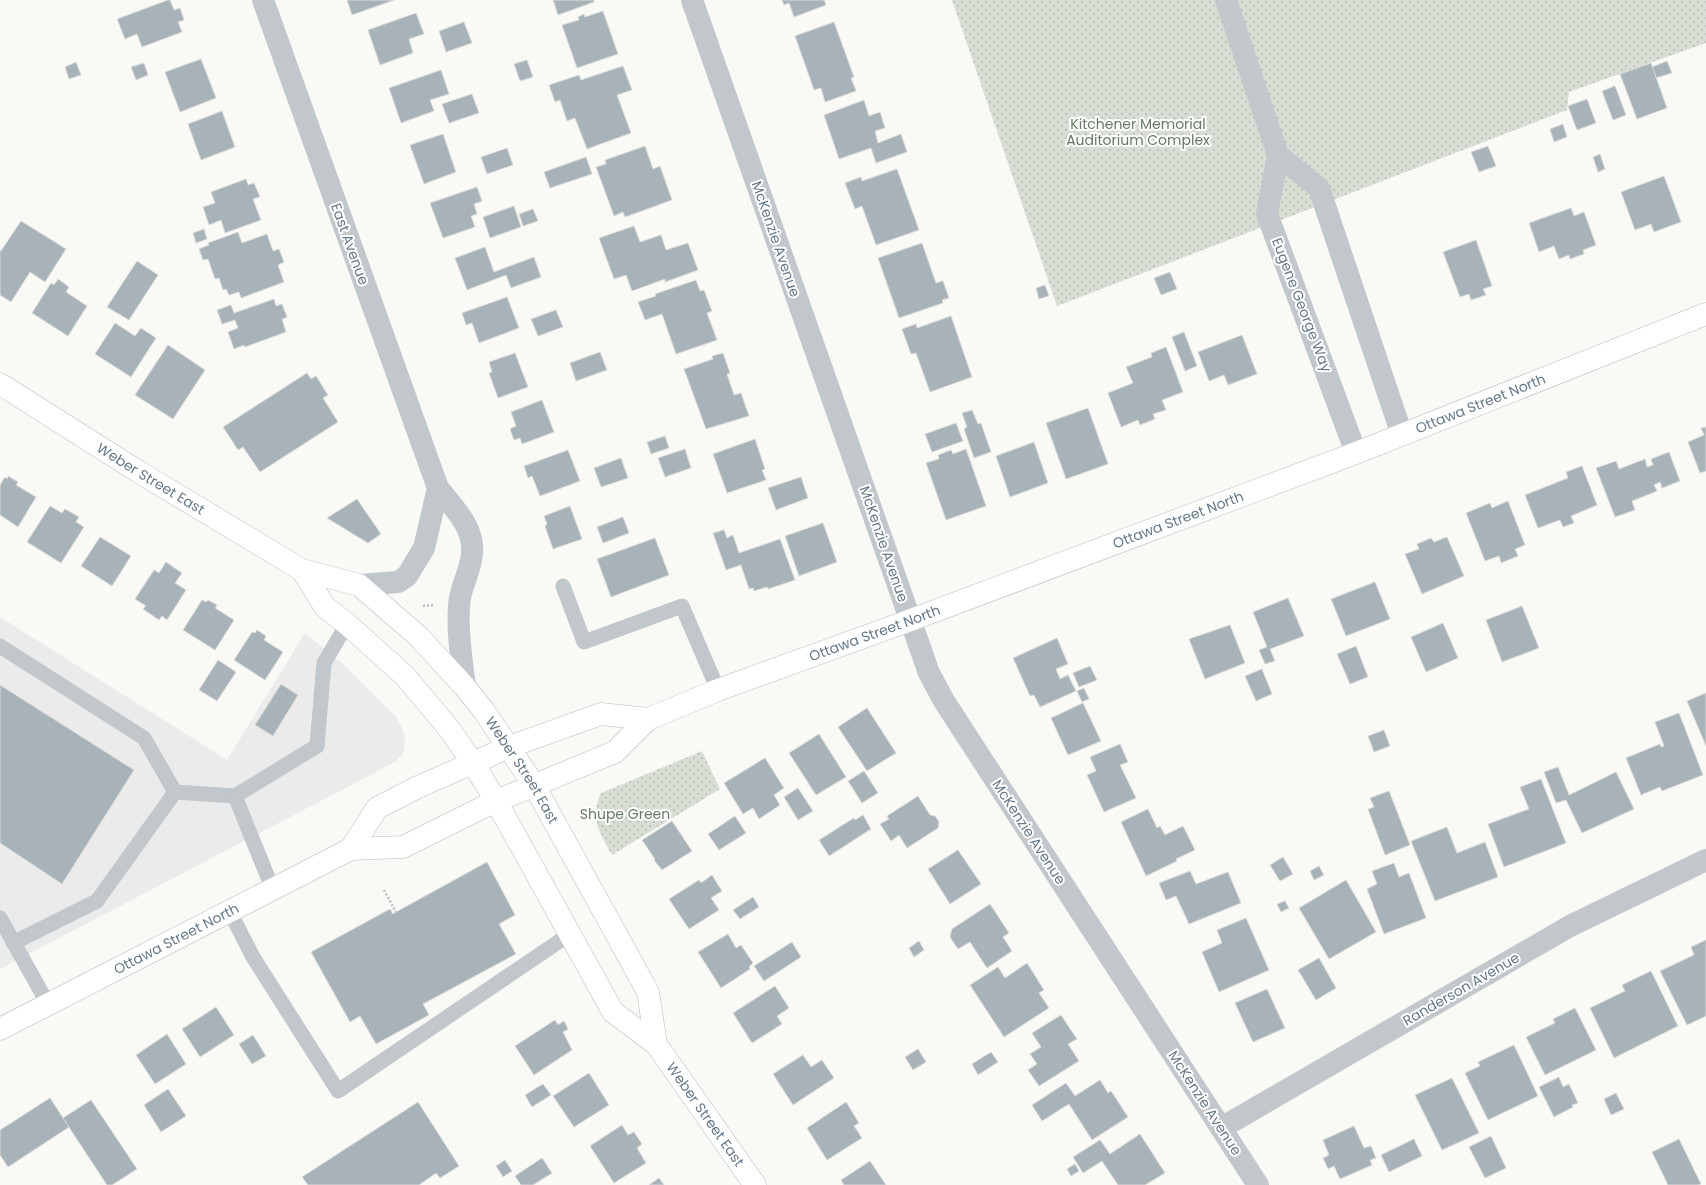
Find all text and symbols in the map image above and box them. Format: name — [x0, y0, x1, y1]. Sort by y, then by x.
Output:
park label: Kitchener Memorial Auditorium Complex — [1066, 114, 1210, 150]
street label: McKenzie Avenue — [747, 178, 805, 300]
street label: East Avenue — [326, 200, 374, 288]
street label: Eugene George Way — [1267, 235, 1337, 375]
street label: Ottawa Street North — [1413, 369, 1549, 438]
street label: Weber Street East — [93, 438, 209, 519]
street label: McKenzie Avenue — [855, 483, 913, 605]
street label: Ottawa Street North — [1110, 486, 1246, 553]
street label: Ottawa Street North — [806, 600, 943, 666]
street label: Weber Street East — [481, 713, 563, 827]
street label: McKenzie Avenue — [988, 776, 1071, 889]
park label: Shupe Green — [580, 804, 670, 824]
street label: Ottawa Street North — [110, 898, 242, 979]
street label: Randerson Avenue — [1399, 947, 1523, 1031]
street label: McKenzie Avenue — [1164, 1047, 1247, 1160]
street label: Weber Street East — [662, 1058, 749, 1171]

